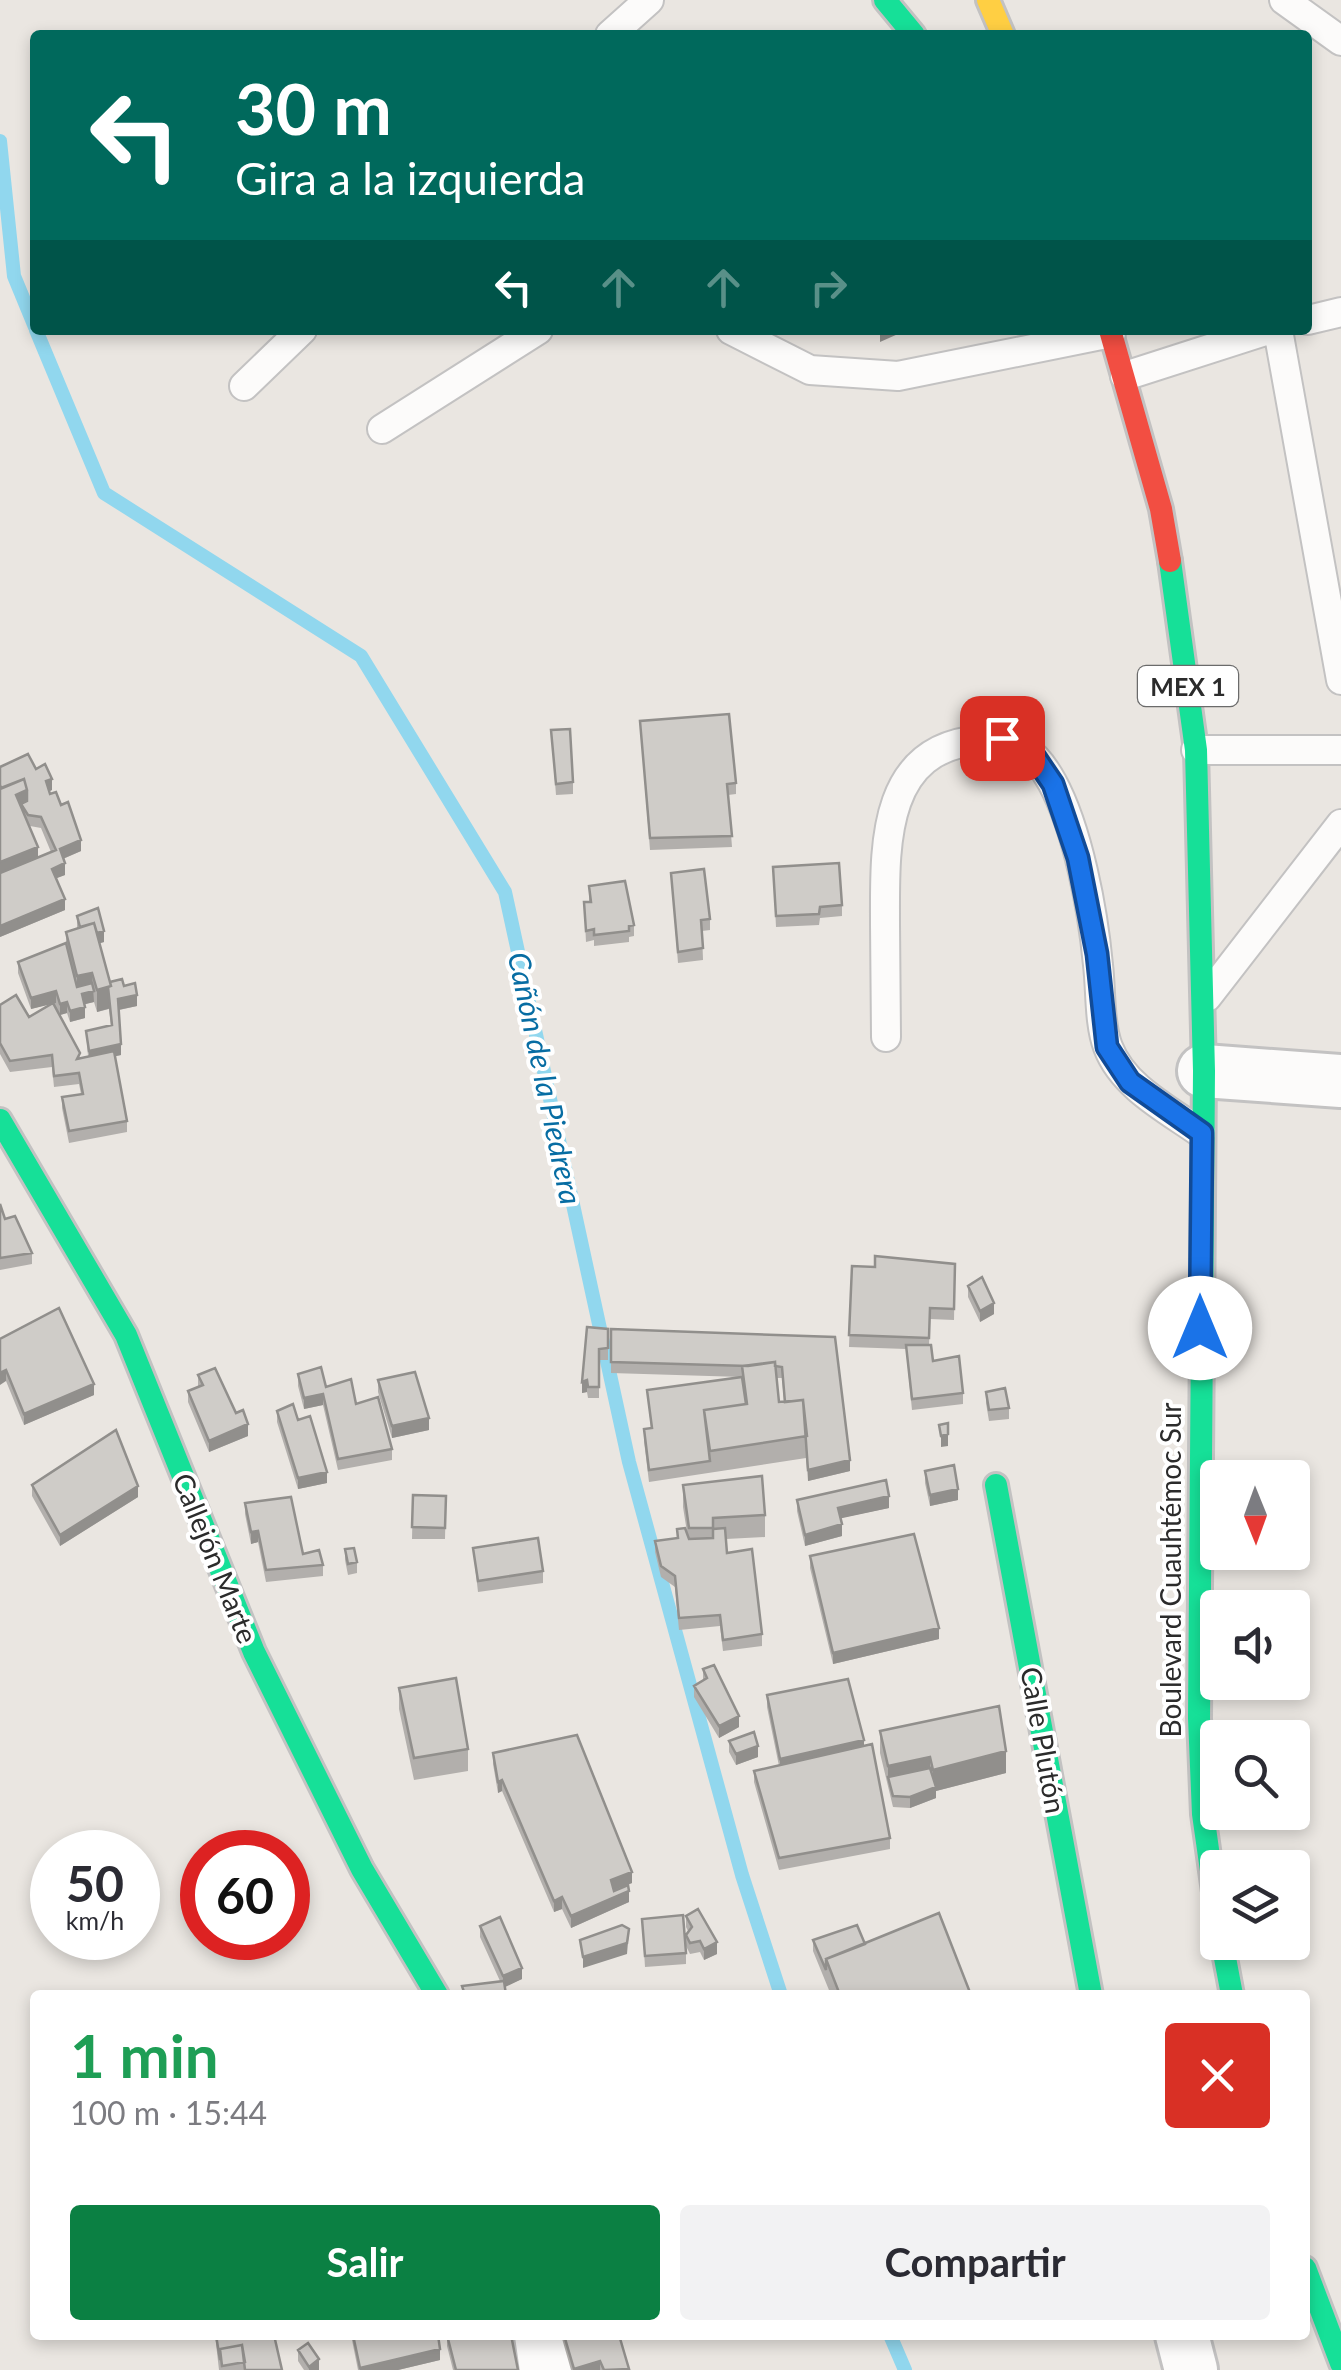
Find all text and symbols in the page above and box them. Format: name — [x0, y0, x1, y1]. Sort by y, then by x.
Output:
text: 30 m — [235, 66, 392, 150]
icon: left — [70, 70, 200, 200]
text: Gira a la izquierda — [235, 151, 585, 205]
icon: left — [486, 260, 541, 315]
icon: ahead — [591, 260, 646, 315]
icon: ahead — [696, 260, 751, 315]
icon: right — [801, 260, 856, 315]
road number: MEX 1 — [1138, 666, 1238, 706]
pin — [960, 696, 1045, 781]
icon: arrive — [975, 711, 1030, 766]
water label: Cañón de la Piedrera — [502, 948, 590, 1208]
position arrow — [1148, 1276, 1252, 1380]
street label: Boulevard Cuauhtémoc Sur — [1153, 1403, 1187, 1737]
north arrow — [1200, 1460, 1310, 1570]
map controls — [1200, 1460, 1310, 1960]
street label: Callejón Marte — [166, 1468, 266, 1648]
button: sound — [1200, 1590, 1310, 1700]
street label: Calle Plutón — [1014, 1664, 1074, 1816]
button: search — [1200, 1720, 1310, 1830]
speed limit sign: 60 — [180, 1830, 310, 1960]
button: layers — [1200, 1850, 1310, 1960]
text: 50 — [66, 1853, 124, 1913]
text: km/h — [66, 1905, 124, 1935]
text: 1 min — [70, 2019, 219, 2091]
button: close — [1165, 2023, 1270, 2128]
text: 100 m · 15:44 — [70, 2093, 267, 2132]
button: Salir — [70, 2205, 660, 2320]
button: Compartir — [680, 2205, 1270, 2320]

